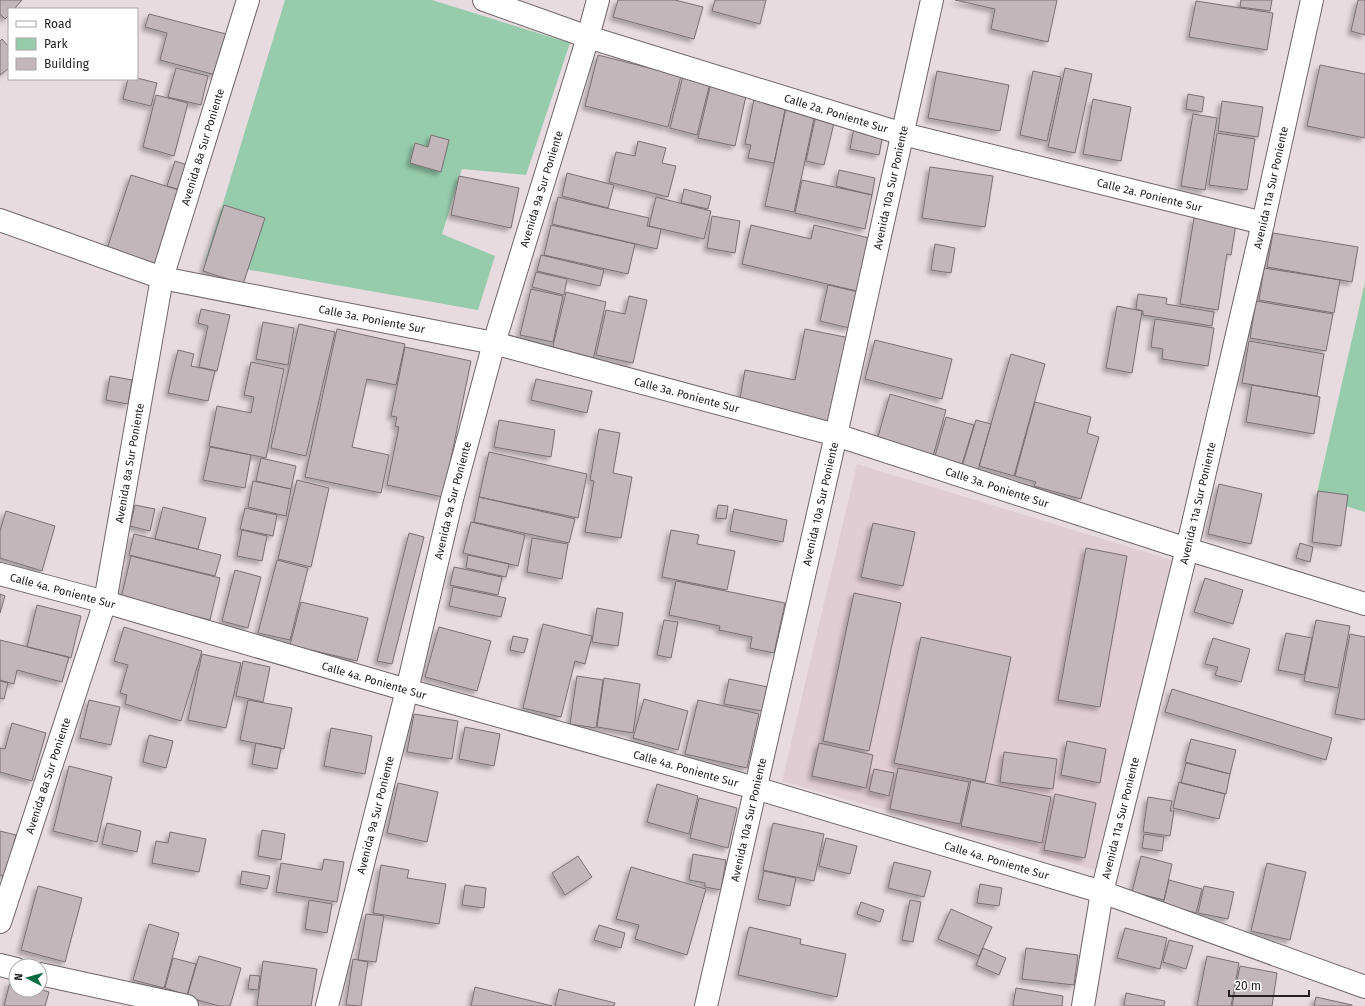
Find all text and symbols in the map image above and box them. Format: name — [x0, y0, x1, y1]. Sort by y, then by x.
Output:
legend — [8, 8, 138, 80]
text: Road — [44, 17, 72, 31]
text: Park — [44, 37, 68, 51]
text: Building — [44, 57, 90, 71]
street label: Avenida 8a Sur Poniente — [179, 87, 227, 207]
street label: Calle 2a. Poniente Sur — [782, 92, 890, 136]
street label: Avenida 10a Sur Poniente — [871, 125, 911, 251]
street label: Avenida 11a Sur Poniente — [1251, 125, 1291, 250]
street label: Avenida 9a Sur Poniente — [518, 129, 566, 249]
street label: Calle 2a. Poniente Sur — [1095, 176, 1204, 215]
street label: Calle 3a. Poniente Sur — [317, 303, 427, 337]
street label: Calle 3a. Poniente Sur — [633, 375, 741, 416]
street label: Avenida 8a Sur Poniente — [113, 402, 147, 524]
street label: Avenida 9a Sur Poniente — [432, 440, 474, 561]
street label: Avenida 10a Sur Poniente — [800, 441, 841, 567]
street label: Avenida 11a Sur Poniente — [1177, 441, 1219, 566]
street label: Calle 3a. Poniente Sur — [944, 465, 1051, 511]
street label: Calle 4a. Poniente Sur — [9, 571, 118, 612]
street label: Calle 4a. Poniente Sur — [320, 659, 429, 702]
street label: Avenida 8a Sur Poniente — [23, 716, 74, 836]
street label: Calle 4a. Poniente Sur — [632, 748, 741, 790]
street label: Avenida 9a Sur Poniente — [355, 755, 397, 875]
street label: Avenida 11a Sur Poniente — [1100, 756, 1142, 880]
street label: Avenida 10a Sur Poniente — [729, 757, 769, 883]
street label: Calle 4a. Poniente Sur — [943, 839, 1051, 883]
north arrow — [8, 958, 48, 998]
scale bar — [1229, 972, 1309, 998]
text: N — [12, 973, 25, 981]
text: 20 m — [1235, 979, 1261, 993]

